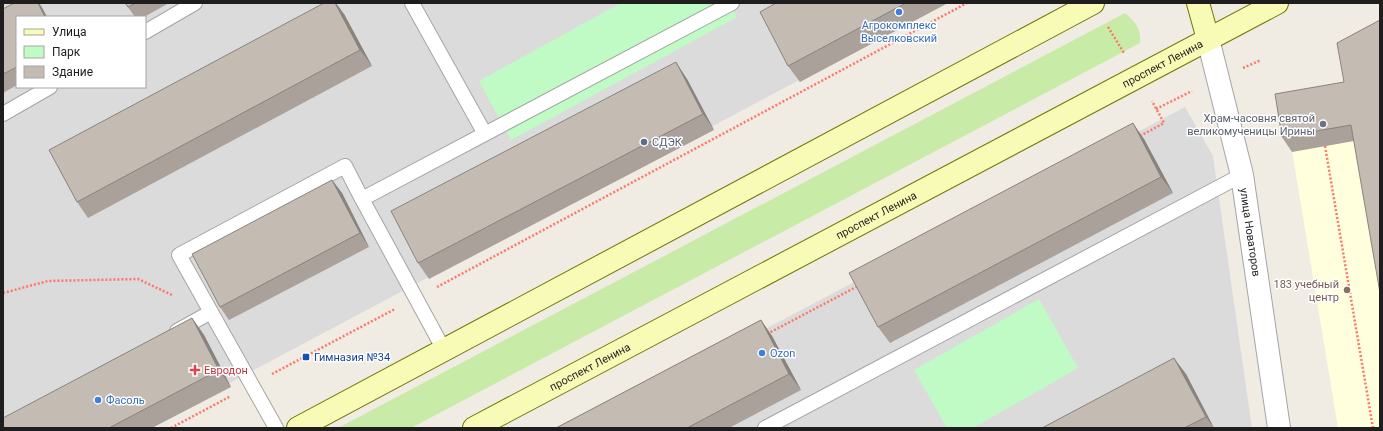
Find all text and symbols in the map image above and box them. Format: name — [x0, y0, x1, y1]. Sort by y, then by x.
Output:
marker: Агрокомплекс Выселковский — [894, 7, 904, 17]
legend — [16, 16, 146, 88]
place label: Агрокомплекс Выселковский — [861, 19, 937, 45]
text: Улица — [52, 25, 87, 39]
street label: проспект Ленина — [1120, 37, 1205, 91]
text: Парк — [52, 45, 81, 59]
text: Здание — [52, 65, 93, 79]
place label: Храм-часовня святой великомученицы Ирины — [1187, 112, 1315, 138]
marker: Храм-часовня святой великомученицы Ирины — [1318, 119, 1328, 129]
place label: СДЭК — [652, 136, 683, 149]
marker: СДЭК — [639, 137, 649, 147]
street label: улица Новаторов — [1237, 187, 1263, 277]
street label: проспект Ленина — [834, 189, 919, 242]
place label: 183 учебный центр — [1273, 278, 1339, 304]
marker: 183 учебный центр — [1342, 285, 1352, 295]
street label: проспект Ленина — [547, 340, 633, 394]
place label: Ozon — [770, 347, 795, 360]
marker: Ozon — [757, 348, 767, 358]
place label: Гимназия №34 — [314, 351, 390, 364]
marker: Гимназия №34 — [301, 352, 311, 362]
marker: Евродон — [189, 364, 201, 376]
place label: Евродон — [204, 364, 248, 377]
place label: Фасоль — [106, 394, 145, 407]
marker: Фасоль — [93, 395, 103, 405]

